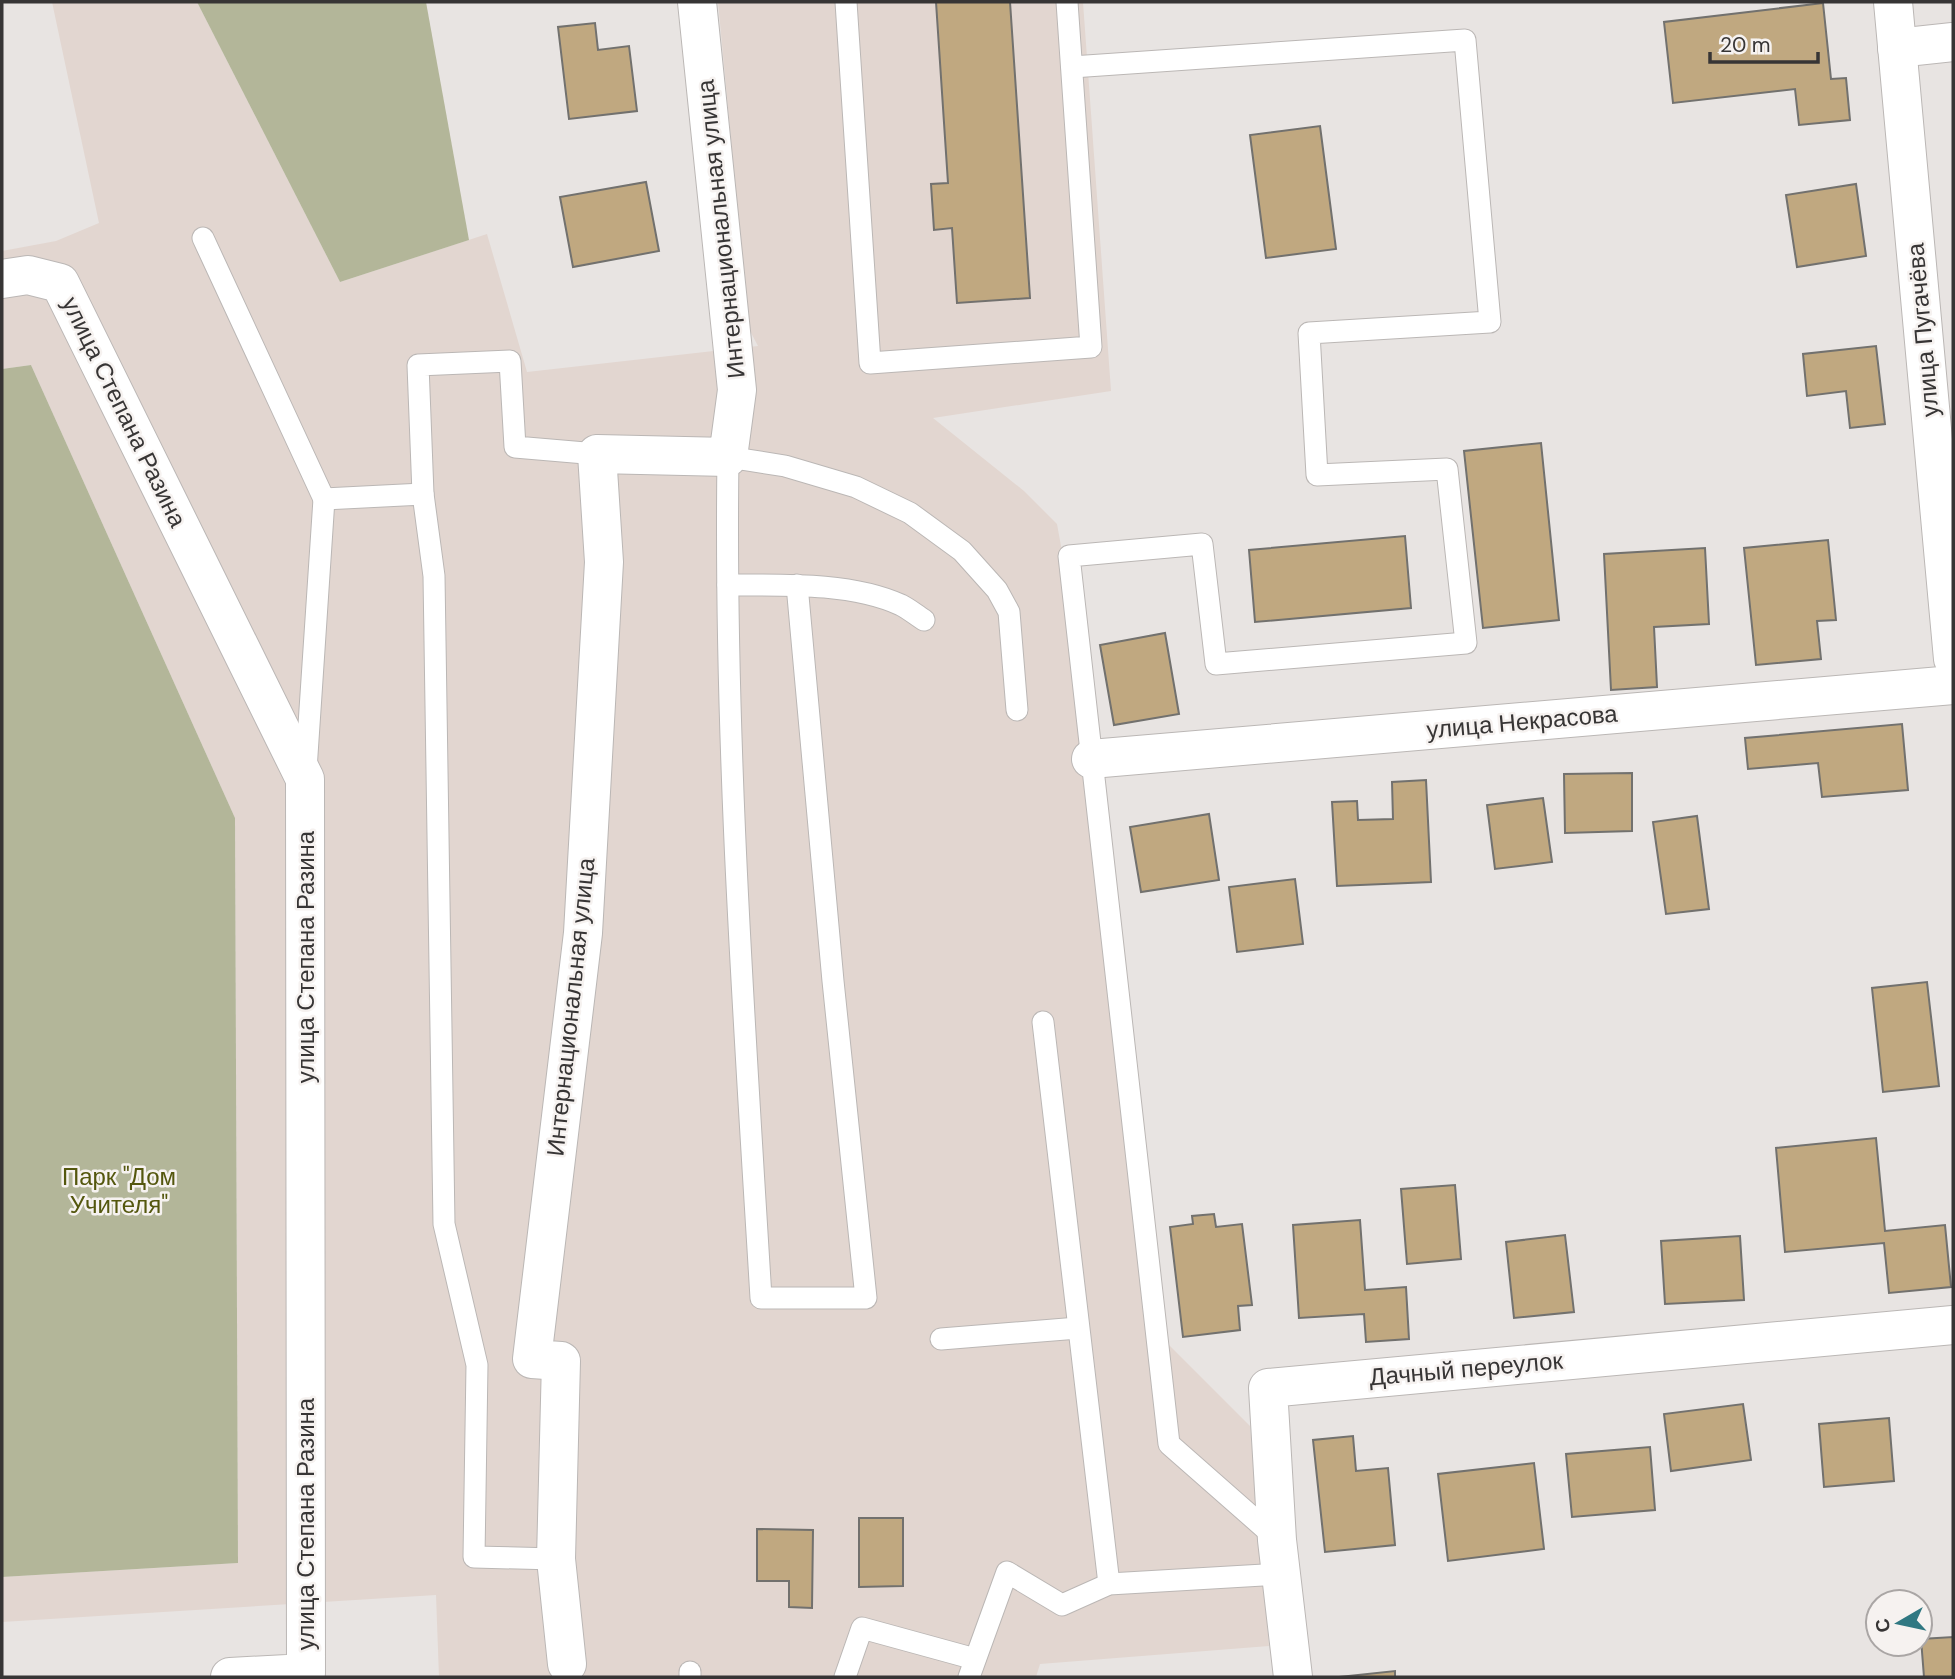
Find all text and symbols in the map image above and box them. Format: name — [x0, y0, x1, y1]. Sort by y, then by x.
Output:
scale bar — [1710, 21, 1818, 65]
text: 20 m — [1720, 31, 1771, 59]
street label: Интернациональная улица — [689, 78, 752, 380]
street label: улица Пугачёва — [1899, 241, 1946, 418]
street label: улица Степана Разина — [55, 292, 194, 533]
street label: улица Некрасова — [1425, 698, 1619, 745]
street label: улица Степана Разина — [290, 830, 321, 1083]
street label: Интернациональная улица — [539, 855, 602, 1158]
park label: Парк "Дом Учителя" — [62, 1161, 176, 1220]
street label: Дачный переулок — [1368, 1345, 1565, 1392]
street label: улица Степана Разина — [290, 1397, 321, 1650]
north arrow — [1864, 1588, 1934, 1658]
text: С — [1869, 1617, 1896, 1634]

